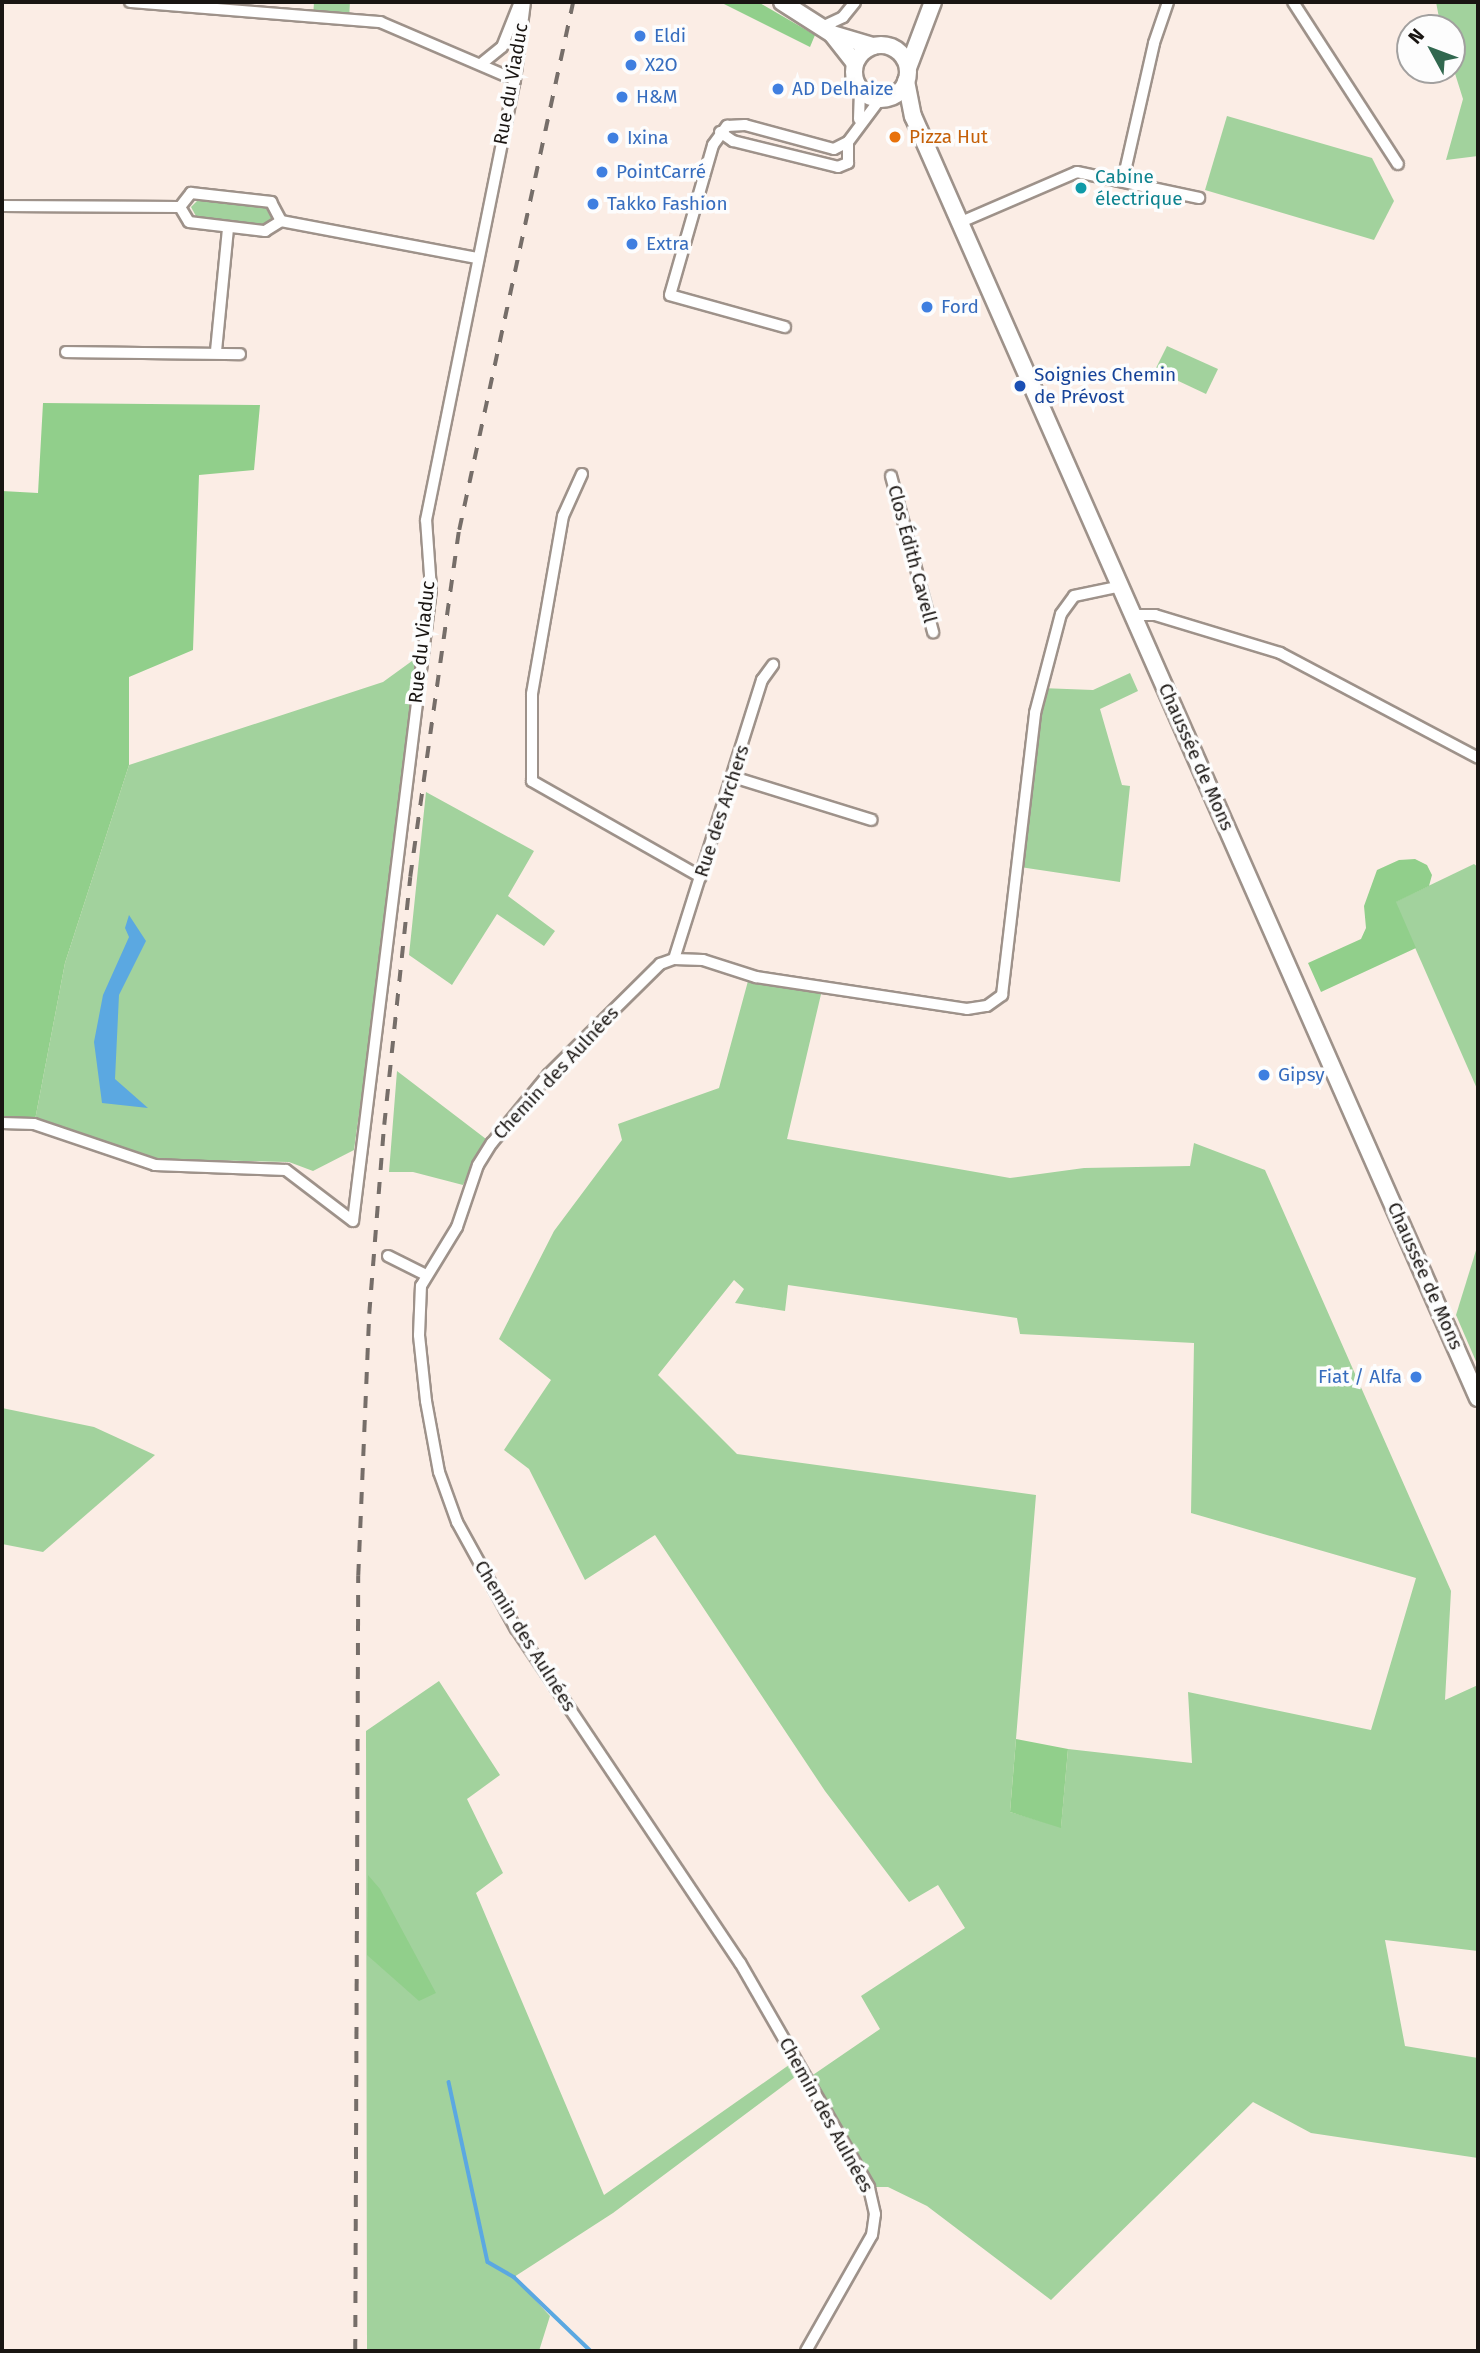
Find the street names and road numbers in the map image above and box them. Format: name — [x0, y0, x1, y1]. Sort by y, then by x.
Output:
street label: Rue du Viaduc — [489, 21, 533, 147]
street label: Clos Édith Cavell — [883, 483, 941, 625]
street label: Rue du Viaduc — [404, 580, 440, 704]
street label: Chaussée de Mons — [1153, 680, 1239, 834]
street label: Rue des Archers — [690, 742, 754, 880]
street label: Chemin des Aulnées — [488, 1002, 624, 1144]
street label: Chaussée de Mons — [1382, 1199, 1468, 1353]
street label: Chemin des Aulnées — [469, 1556, 581, 1716]
street label: Chemin des Aulnées — [774, 2034, 878, 2196]

